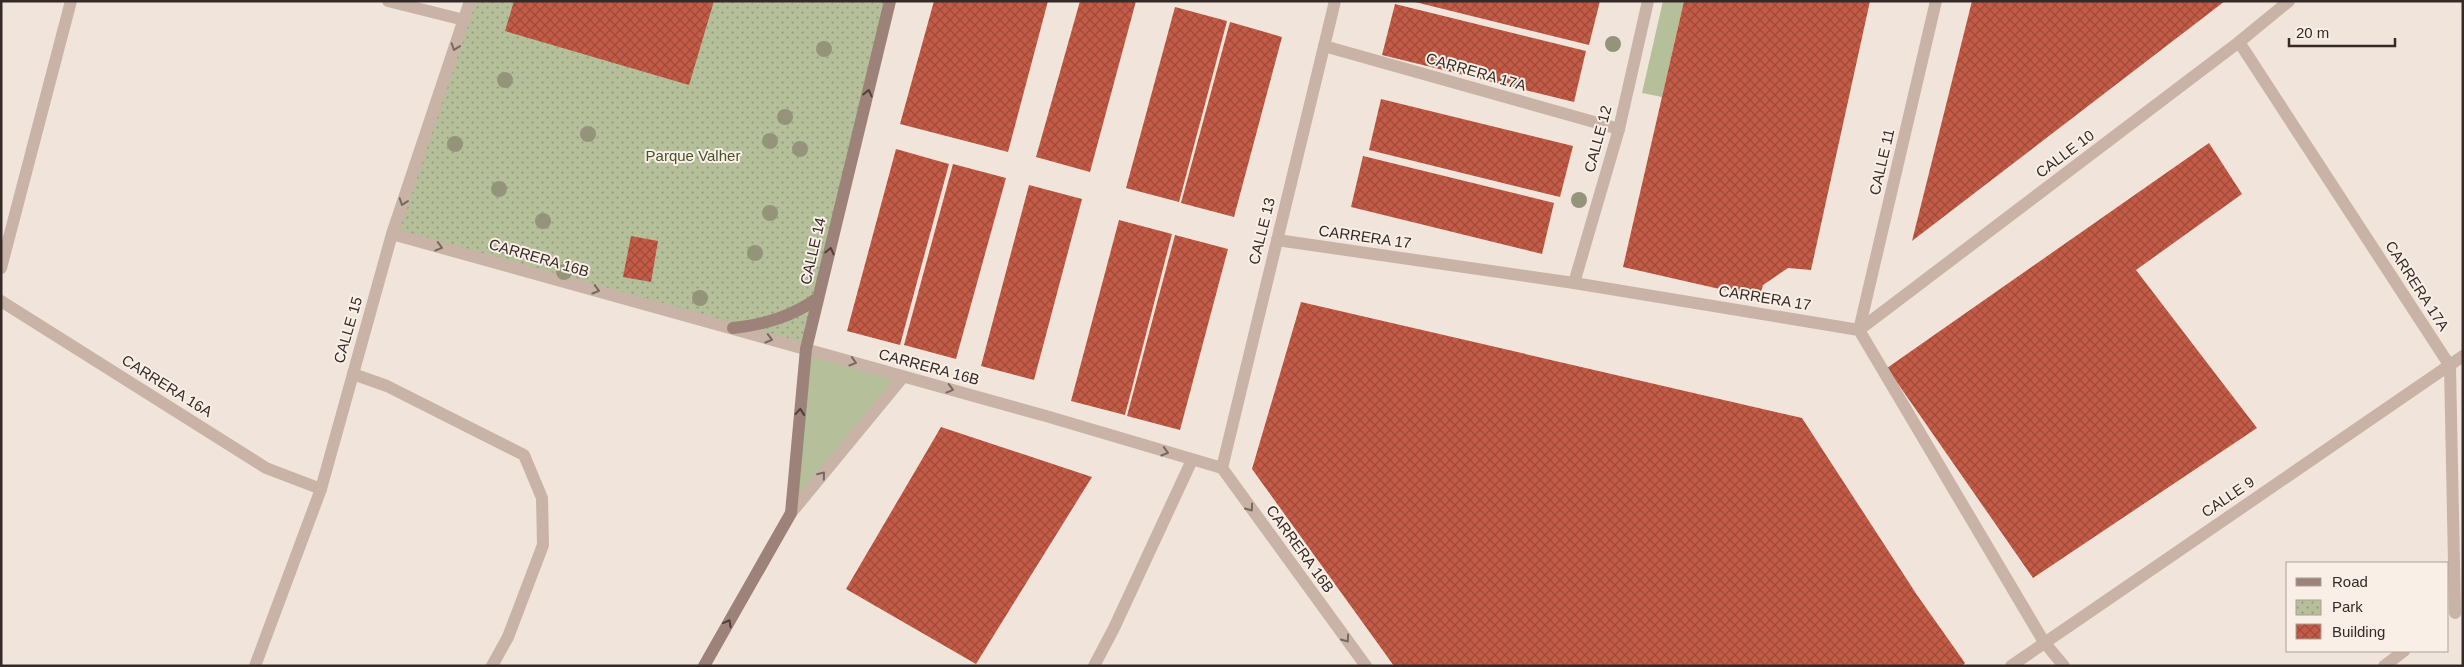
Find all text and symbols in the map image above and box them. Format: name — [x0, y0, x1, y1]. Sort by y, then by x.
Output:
scale bar — [2289, 15, 2395, 47]
text: 20 m — [2296, 24, 2329, 41]
one-way arrow — [451, 43, 461, 51]
street label: CARRERA 17A — [1424, 49, 1528, 94]
one-way arrow — [862, 88, 873, 97]
street label: CALLE 12 — [1580, 104, 1615, 174]
street label: CALLE 10 — [2032, 126, 2097, 181]
street label: CALLE 11 — [1866, 127, 1897, 197]
park label: Parque Valher — [646, 147, 740, 164]
street label: CALLE 13 — [1245, 196, 1278, 266]
one-way arrow — [399, 197, 409, 205]
street label: CALLE 14 — [797, 216, 828, 286]
street label: CARRERA 17 — [1318, 222, 1412, 251]
street label: CARRERA 16B — [487, 235, 591, 280]
street label: CARRERA 17A — [2382, 238, 2453, 334]
one-way arrow — [435, 241, 443, 251]
one-way arrow — [824, 246, 835, 255]
street label: CARRERA 17 — [1718, 282, 1813, 313]
one-way arrow — [591, 285, 599, 295]
street label: CALLE 15 — [330, 295, 365, 365]
one-way arrow — [765, 333, 773, 343]
street label: CARRERA 16B — [877, 345, 981, 388]
street label: CARRERA 16A — [119, 351, 216, 420]
one-way arrow — [848, 357, 856, 367]
one-way arrow — [945, 384, 953, 394]
one-way arrow — [794, 408, 805, 416]
one-way arrow — [1160, 447, 1169, 457]
one-way arrow — [816, 472, 825, 481]
street label: CALLE 9 — [2198, 473, 2257, 520]
one-way arrow — [1245, 502, 1253, 511]
street label: CARRERA 16B — [1263, 502, 1338, 596]
legend — [2286, 562, 2449, 652]
text: Road — [2332, 573, 2368, 590]
text: Park — [2332, 598, 2363, 615]
one-way arrow — [722, 620, 732, 629]
text: Building — [2332, 623, 2385, 640]
one-way arrow — [1340, 633, 1349, 643]

